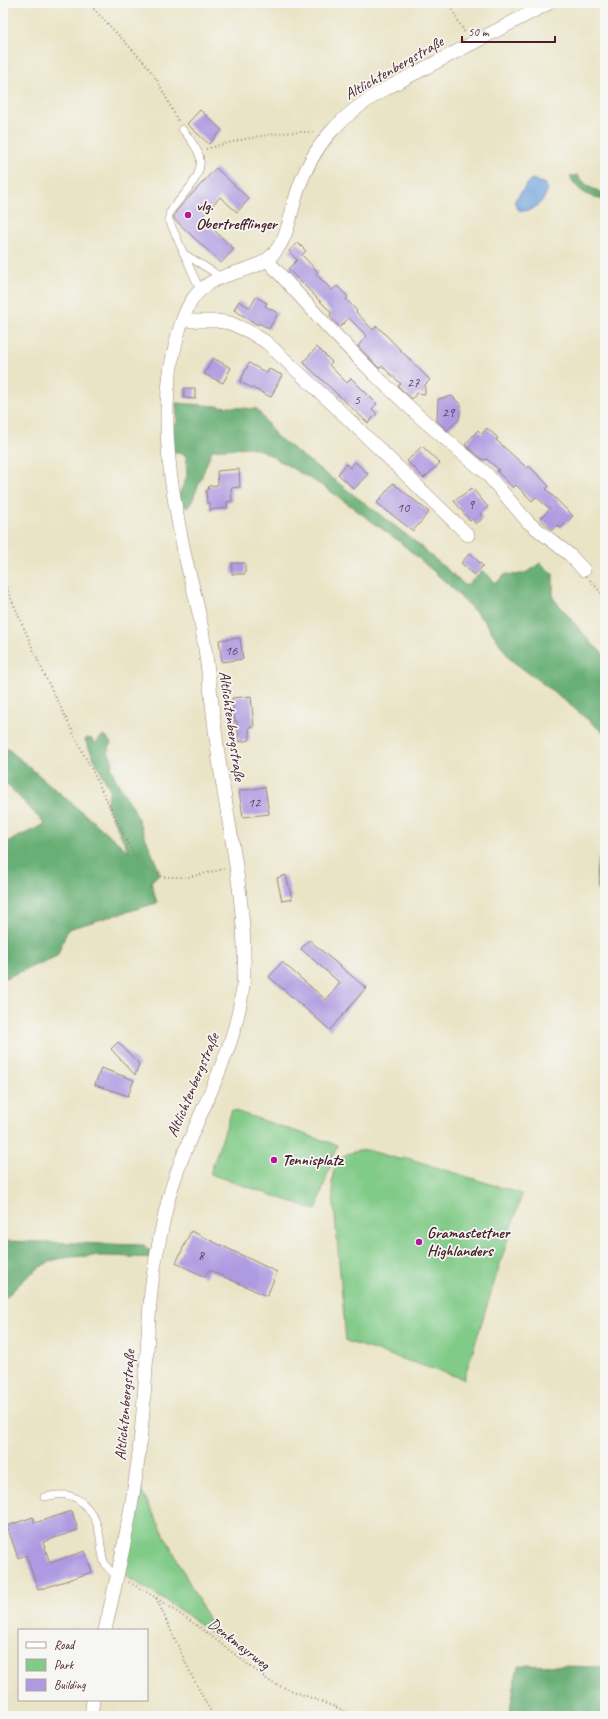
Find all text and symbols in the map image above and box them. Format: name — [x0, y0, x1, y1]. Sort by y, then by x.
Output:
scale bar — [462, 18, 555, 44]
text: 50 m — [468, 24, 490, 40]
street label: Altlichtenbergstraße — [341, 31, 449, 104]
place label: vlg. Obertrefflinger — [196, 196, 279, 234]
marker: vlg. Obertrefflinger — [183, 210, 193, 220]
house number: 27 — [407, 374, 420, 391]
house number: 5 — [354, 391, 361, 408]
house number: 29 — [442, 404, 456, 421]
house number: 9 — [468, 496, 476, 513]
house number: 10 — [397, 499, 411, 516]
house number: 16 — [225, 642, 238, 659]
street label: Altlichtenbergstraße — [214, 670, 250, 784]
house number: 12 — [248, 794, 262, 811]
street label: Altlichtenbergstraße — [162, 1028, 225, 1140]
place label: Tennisplatz — [282, 1150, 345, 1170]
marker: Tennisplatz — [269, 1155, 279, 1165]
place label: Gramastettner Highlanders — [427, 1223, 512, 1261]
marker: Gramastettner Highlanders — [414, 1237, 424, 1247]
house number: 8 — [198, 1247, 206, 1264]
street label: Altlichtenbergstraße — [110, 1347, 140, 1461]
street label: Denkmayrweg — [204, 1614, 275, 1675]
legend — [18, 1629, 148, 1701]
text: Road — [54, 1637, 76, 1653]
text: Park — [54, 1657, 75, 1673]
text: Building — [54, 1677, 86, 1693]

